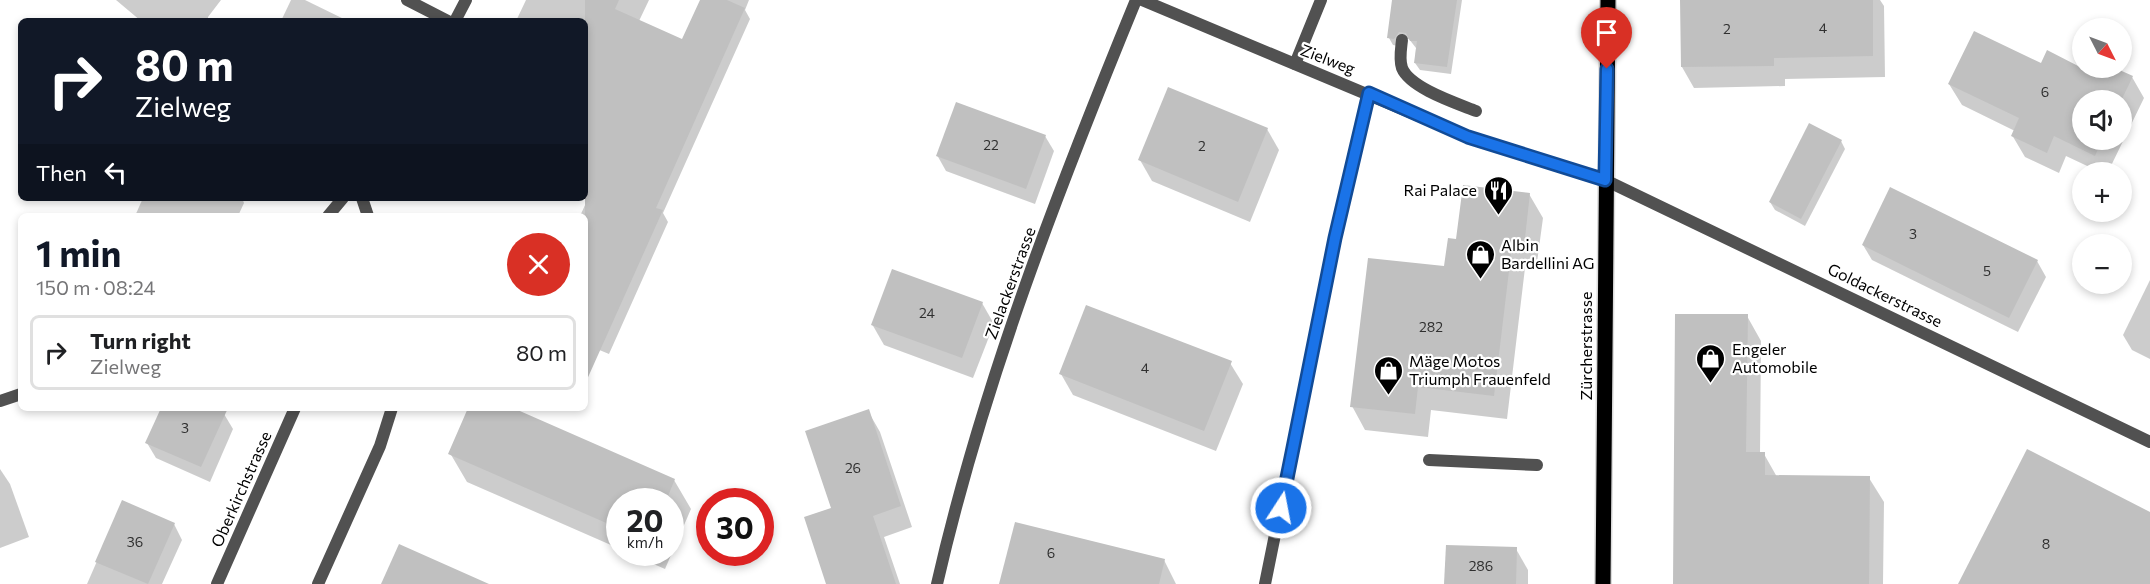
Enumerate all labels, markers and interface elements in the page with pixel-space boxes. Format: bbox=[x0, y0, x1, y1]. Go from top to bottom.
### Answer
pin bbox=[1581, 7, 1632, 69]
icon: arrive bbox=[1590, 16, 1623, 49]
north arrow bbox=[2072, 18, 2132, 78]
map controls bbox=[2072, 18, 2132, 294]
house number: 4 bbox=[1819, 19, 1828, 36]
house number: 2 bbox=[1723, 20, 1731, 37]
text: 80 m bbox=[135, 38, 234, 90]
street label: Zielweg bbox=[1298, 39, 1358, 78]
icon: right bbox=[36, 42, 114, 120]
house number: 6 bbox=[2041, 83, 2049, 100]
text: Zielweg bbox=[135, 90, 231, 123]
button: sound bbox=[2072, 90, 2132, 150]
house number: 22 bbox=[983, 136, 999, 153]
house number: 2 bbox=[1198, 137, 1206, 154]
icon: left bbox=[99, 156, 132, 189]
text: Then bbox=[36, 159, 87, 186]
button: + bbox=[2072, 162, 2132, 222]
restaurant icon: Rai Palace bbox=[1482, 174, 1514, 216]
place label: Rai Palace bbox=[1404, 180, 1477, 199]
street label: Zielackerstrasse bbox=[980, 224, 1039, 341]
house number: 3 bbox=[1909, 225, 1917, 242]
text: 1 min bbox=[36, 230, 121, 274]
button: close bbox=[507, 233, 570, 296]
button: − bbox=[2072, 234, 2132, 294]
place label: Albin Bardellini AG bbox=[1501, 235, 1594, 272]
shop icon: Albin Bardellini AG bbox=[1464, 238, 1496, 280]
street label: Goldackerstrasse bbox=[1825, 259, 1946, 331]
house number: 5 bbox=[1983, 262, 1991, 279]
text: 150 m · 08:24 bbox=[36, 275, 155, 299]
street label: Zürcherstrasse bbox=[1576, 292, 1595, 400]
house number: 24 bbox=[919, 304, 936, 321]
house number: 282 bbox=[1419, 318, 1443, 335]
text: Turn right bbox=[90, 327, 191, 354]
icon: right bbox=[39, 336, 72, 369]
text: 80 m bbox=[516, 339, 567, 366]
place label: Engeler Automobile bbox=[1732, 339, 1817, 376]
shop icon: Engeler Automobile bbox=[1695, 342, 1727, 384]
place label: Mäge Motos Triumph Frauenfeld bbox=[1409, 351, 1551, 388]
text: Zielweg bbox=[90, 354, 161, 378]
shop icon: Mäge Motos Triumph Frauenfeld bbox=[1372, 354, 1404, 396]
house number: 4 bbox=[1141, 359, 1150, 376]
house number: 3 bbox=[181, 419, 189, 436]
street label: Oberkirchstrasse bbox=[206, 428, 275, 550]
house number: 26 bbox=[845, 459, 861, 476]
position arrow bbox=[1249, 476, 1313, 540]
speed limit sign: 30 bbox=[696, 488, 774, 566]
text: 20 bbox=[627, 501, 663, 538]
house number: 36 bbox=[127, 533, 143, 550]
text: km/h bbox=[627, 533, 663, 551]
house number: 8 bbox=[2042, 535, 2050, 552]
house number: 6 bbox=[1047, 544, 1055, 561]
house number: 286 bbox=[1469, 557, 1493, 574]

